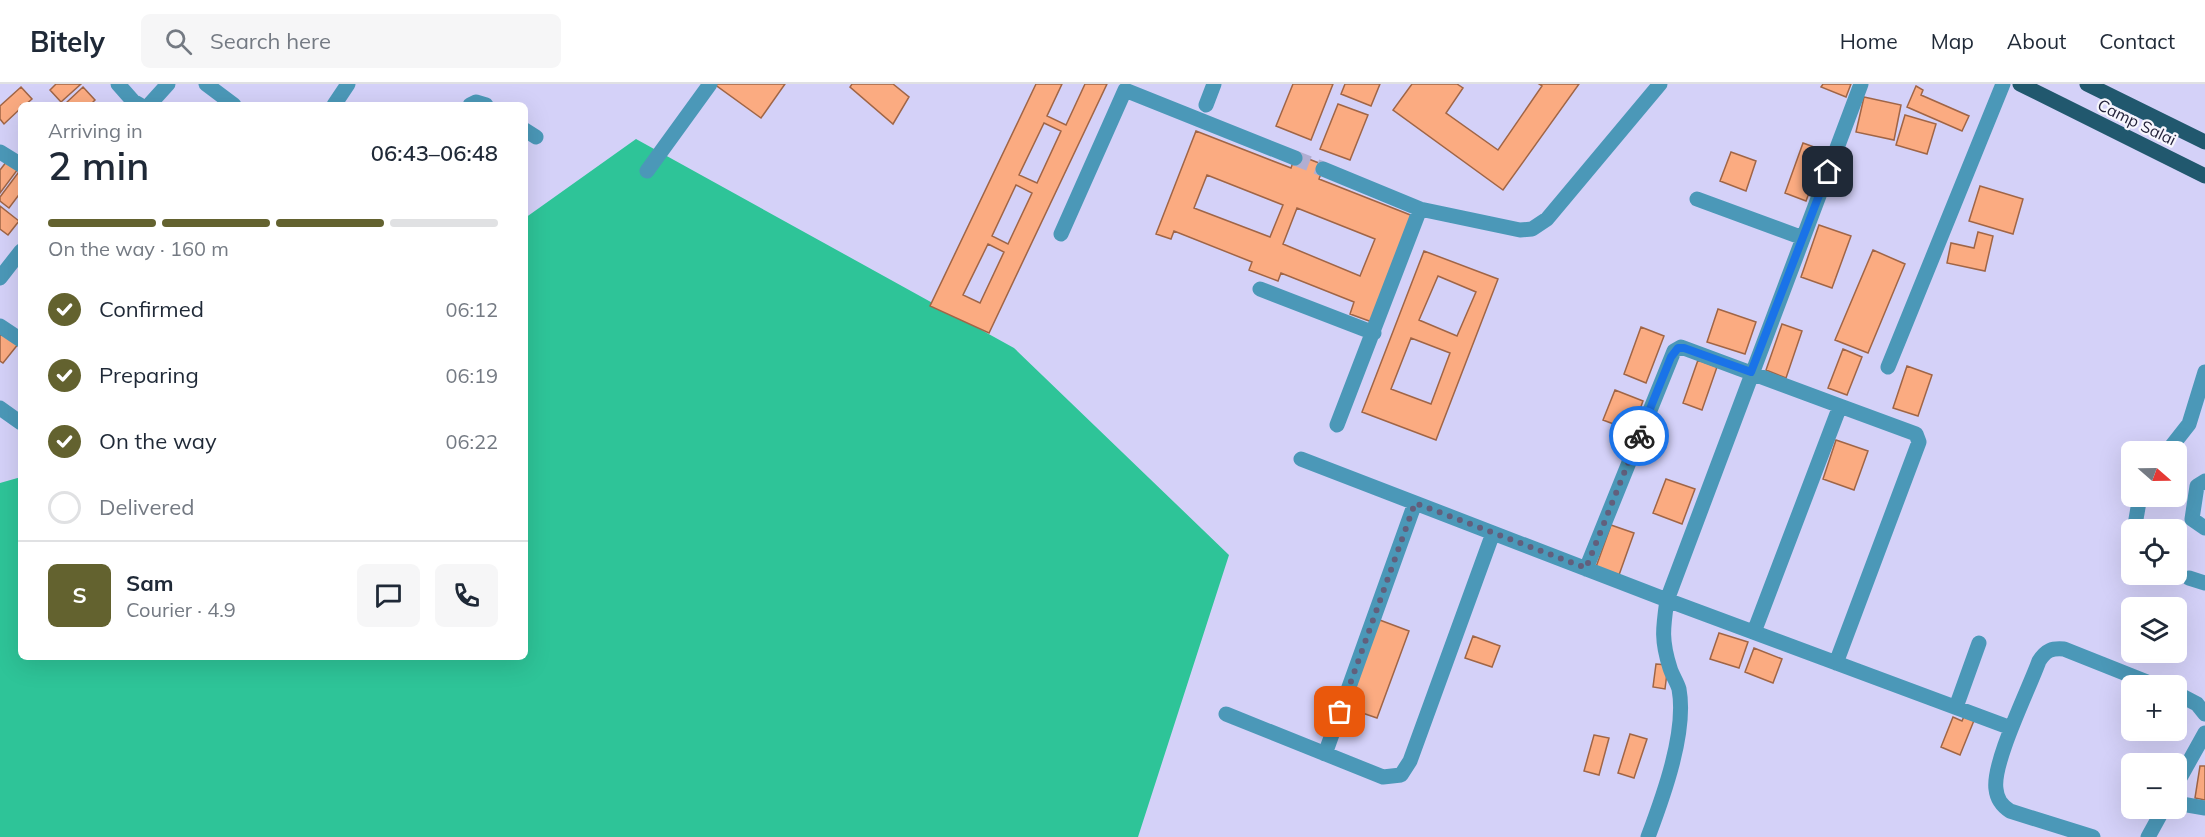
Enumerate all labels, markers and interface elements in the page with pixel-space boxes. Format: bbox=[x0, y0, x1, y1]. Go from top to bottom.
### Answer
search box bbox=[141, 14, 561, 68]
text: Bitely bbox=[30, 24, 105, 59]
icon: search bbox=[162, 25, 195, 58]
text: Search here bbox=[210, 27, 331, 55]
text: Home bbox=[1840, 28, 1898, 54]
text: Map bbox=[1931, 28, 1974, 54]
text: About bbox=[2007, 28, 2066, 54]
text: Contact bbox=[2099, 28, 2175, 54]
street label: Camp Salai bbox=[2094, 94, 2180, 150]
text: Arriving in bbox=[48, 118, 143, 143]
text: 06:43–06:48 bbox=[371, 139, 498, 167]
text: 2 min bbox=[48, 141, 149, 190]
pin bbox=[1802, 146, 1853, 197]
icon: home bbox=[1811, 155, 1844, 188]
text: On the way · 160 m bbox=[48, 236, 229, 261]
icon: check bbox=[48, 293, 81, 326]
text: Confirmed bbox=[99, 295, 204, 323]
text: 06:12 bbox=[445, 297, 498, 322]
icon: check bbox=[48, 359, 81, 392]
text: Preparing bbox=[99, 361, 199, 389]
text: 06:19 bbox=[445, 363, 498, 388]
courier bbox=[1609, 406, 1669, 466]
icon: bike bbox=[1623, 420, 1656, 453]
icon: check bbox=[48, 425, 81, 458]
text: On the way bbox=[99, 427, 217, 455]
text: 06:22 bbox=[445, 429, 498, 454]
north arrow bbox=[2121, 441, 2187, 507]
map controls bbox=[2121, 441, 2187, 819]
text: Delivered bbox=[99, 493, 194, 521]
button: locate bbox=[2121, 519, 2187, 585]
button: chat bbox=[357, 564, 420, 627]
button: phone bbox=[435, 564, 498, 627]
text: Sam bbox=[126, 569, 174, 597]
text: S bbox=[72, 581, 87, 609]
text: Courier · 4.9 bbox=[126, 597, 236, 622]
button: layers bbox=[2121, 597, 2187, 663]
button: + bbox=[2121, 675, 2187, 741]
pin bbox=[1314, 686, 1365, 737]
icon: bag bbox=[1323, 695, 1356, 728]
button: − bbox=[2121, 753, 2187, 819]

